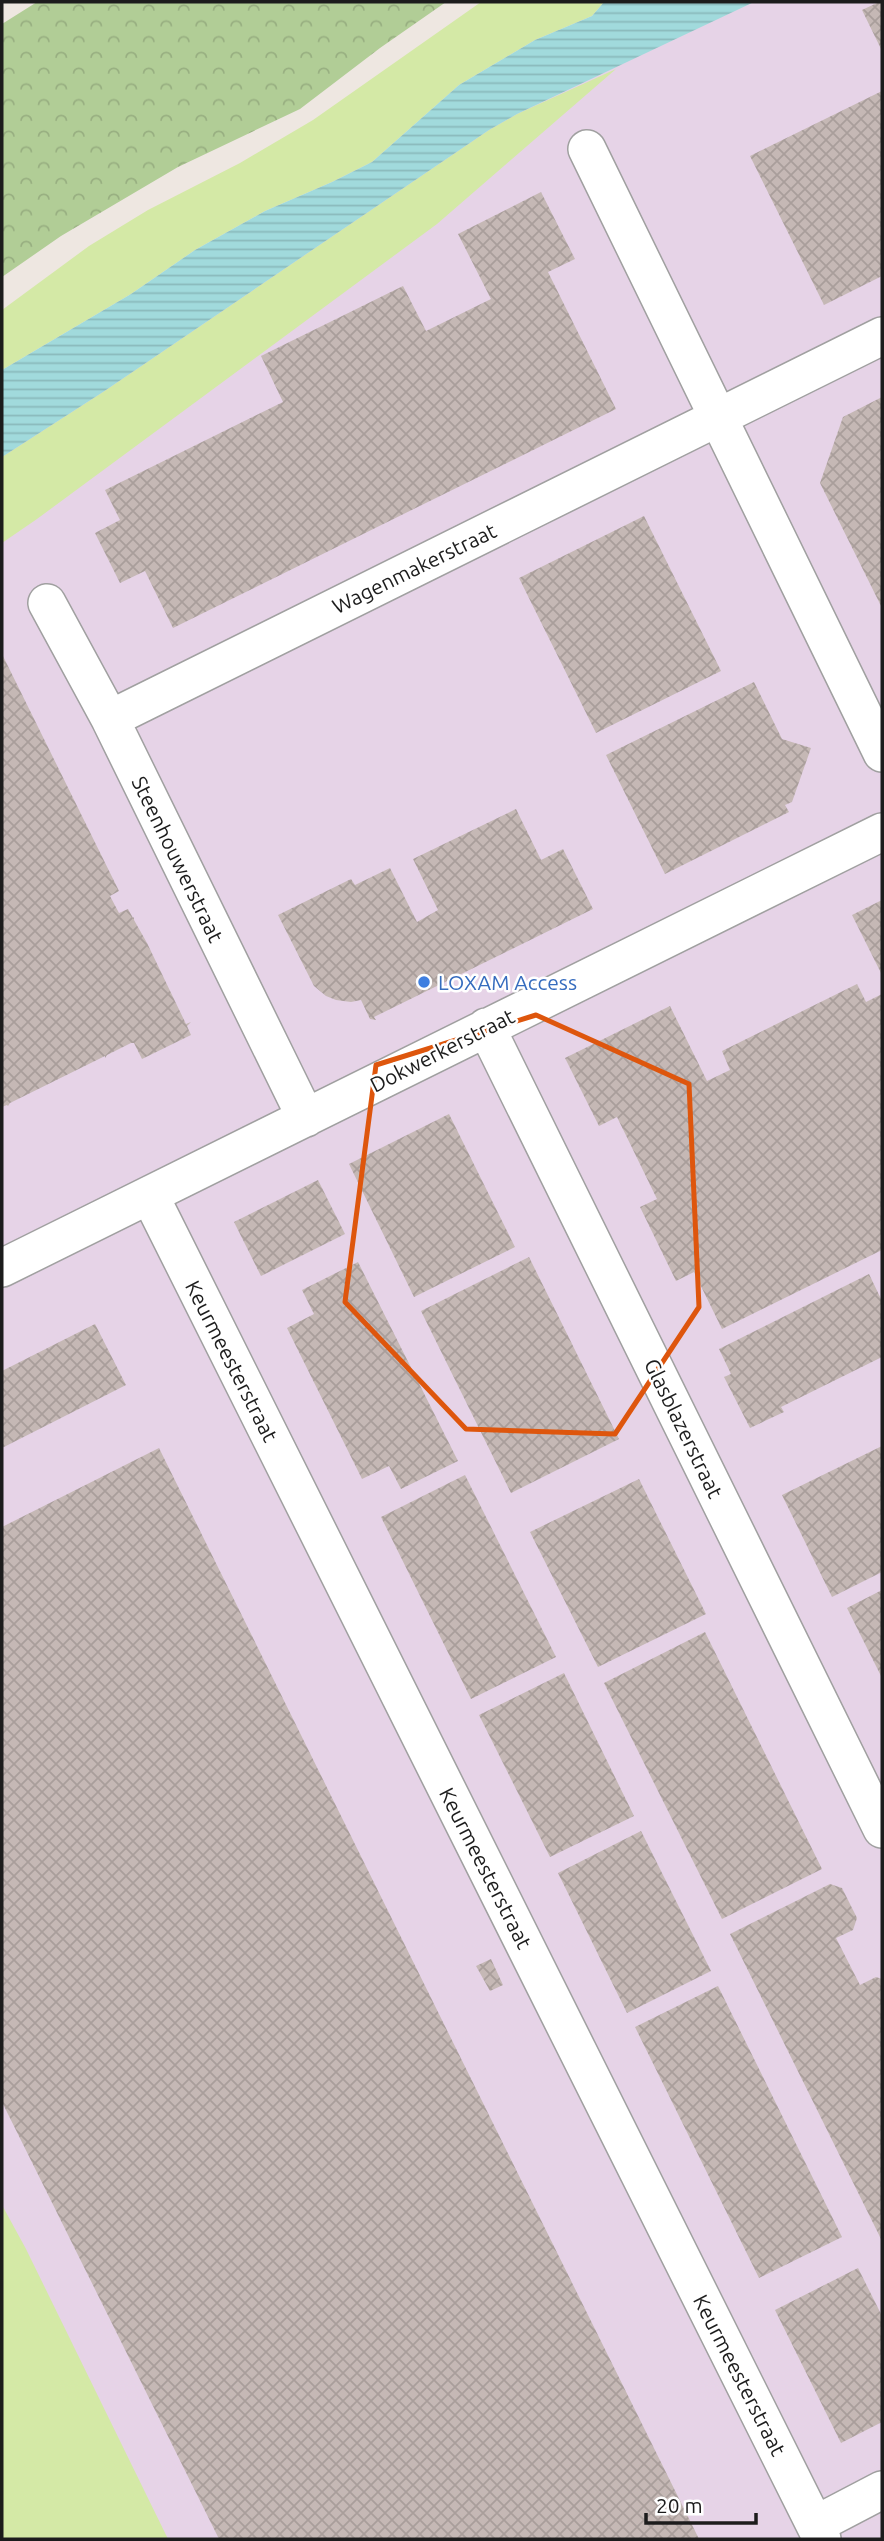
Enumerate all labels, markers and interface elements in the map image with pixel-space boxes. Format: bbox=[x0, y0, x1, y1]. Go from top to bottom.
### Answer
street label: Wagenmakerstraat bbox=[328, 518, 500, 618]
street label: Steenhouwerstraat bbox=[127, 772, 229, 946]
place label: LOXAM Access bbox=[438, 970, 577, 994]
marker: LOXAM Access bbox=[416, 974, 432, 990]
street label: Dokwerkerstraat bbox=[366, 1003, 518, 1097]
street label: Keurmeesterstraat bbox=[181, 1277, 283, 1445]
street label: Glasblazerstraat bbox=[640, 1354, 728, 1502]
street label: Keurmeesterstraat bbox=[435, 1784, 537, 1952]
street label: Keurmeesterstraat bbox=[689, 2291, 791, 2459]
scale bar bbox=[646, 2482, 756, 2526]
text: 20 m bbox=[656, 2493, 703, 2517]

